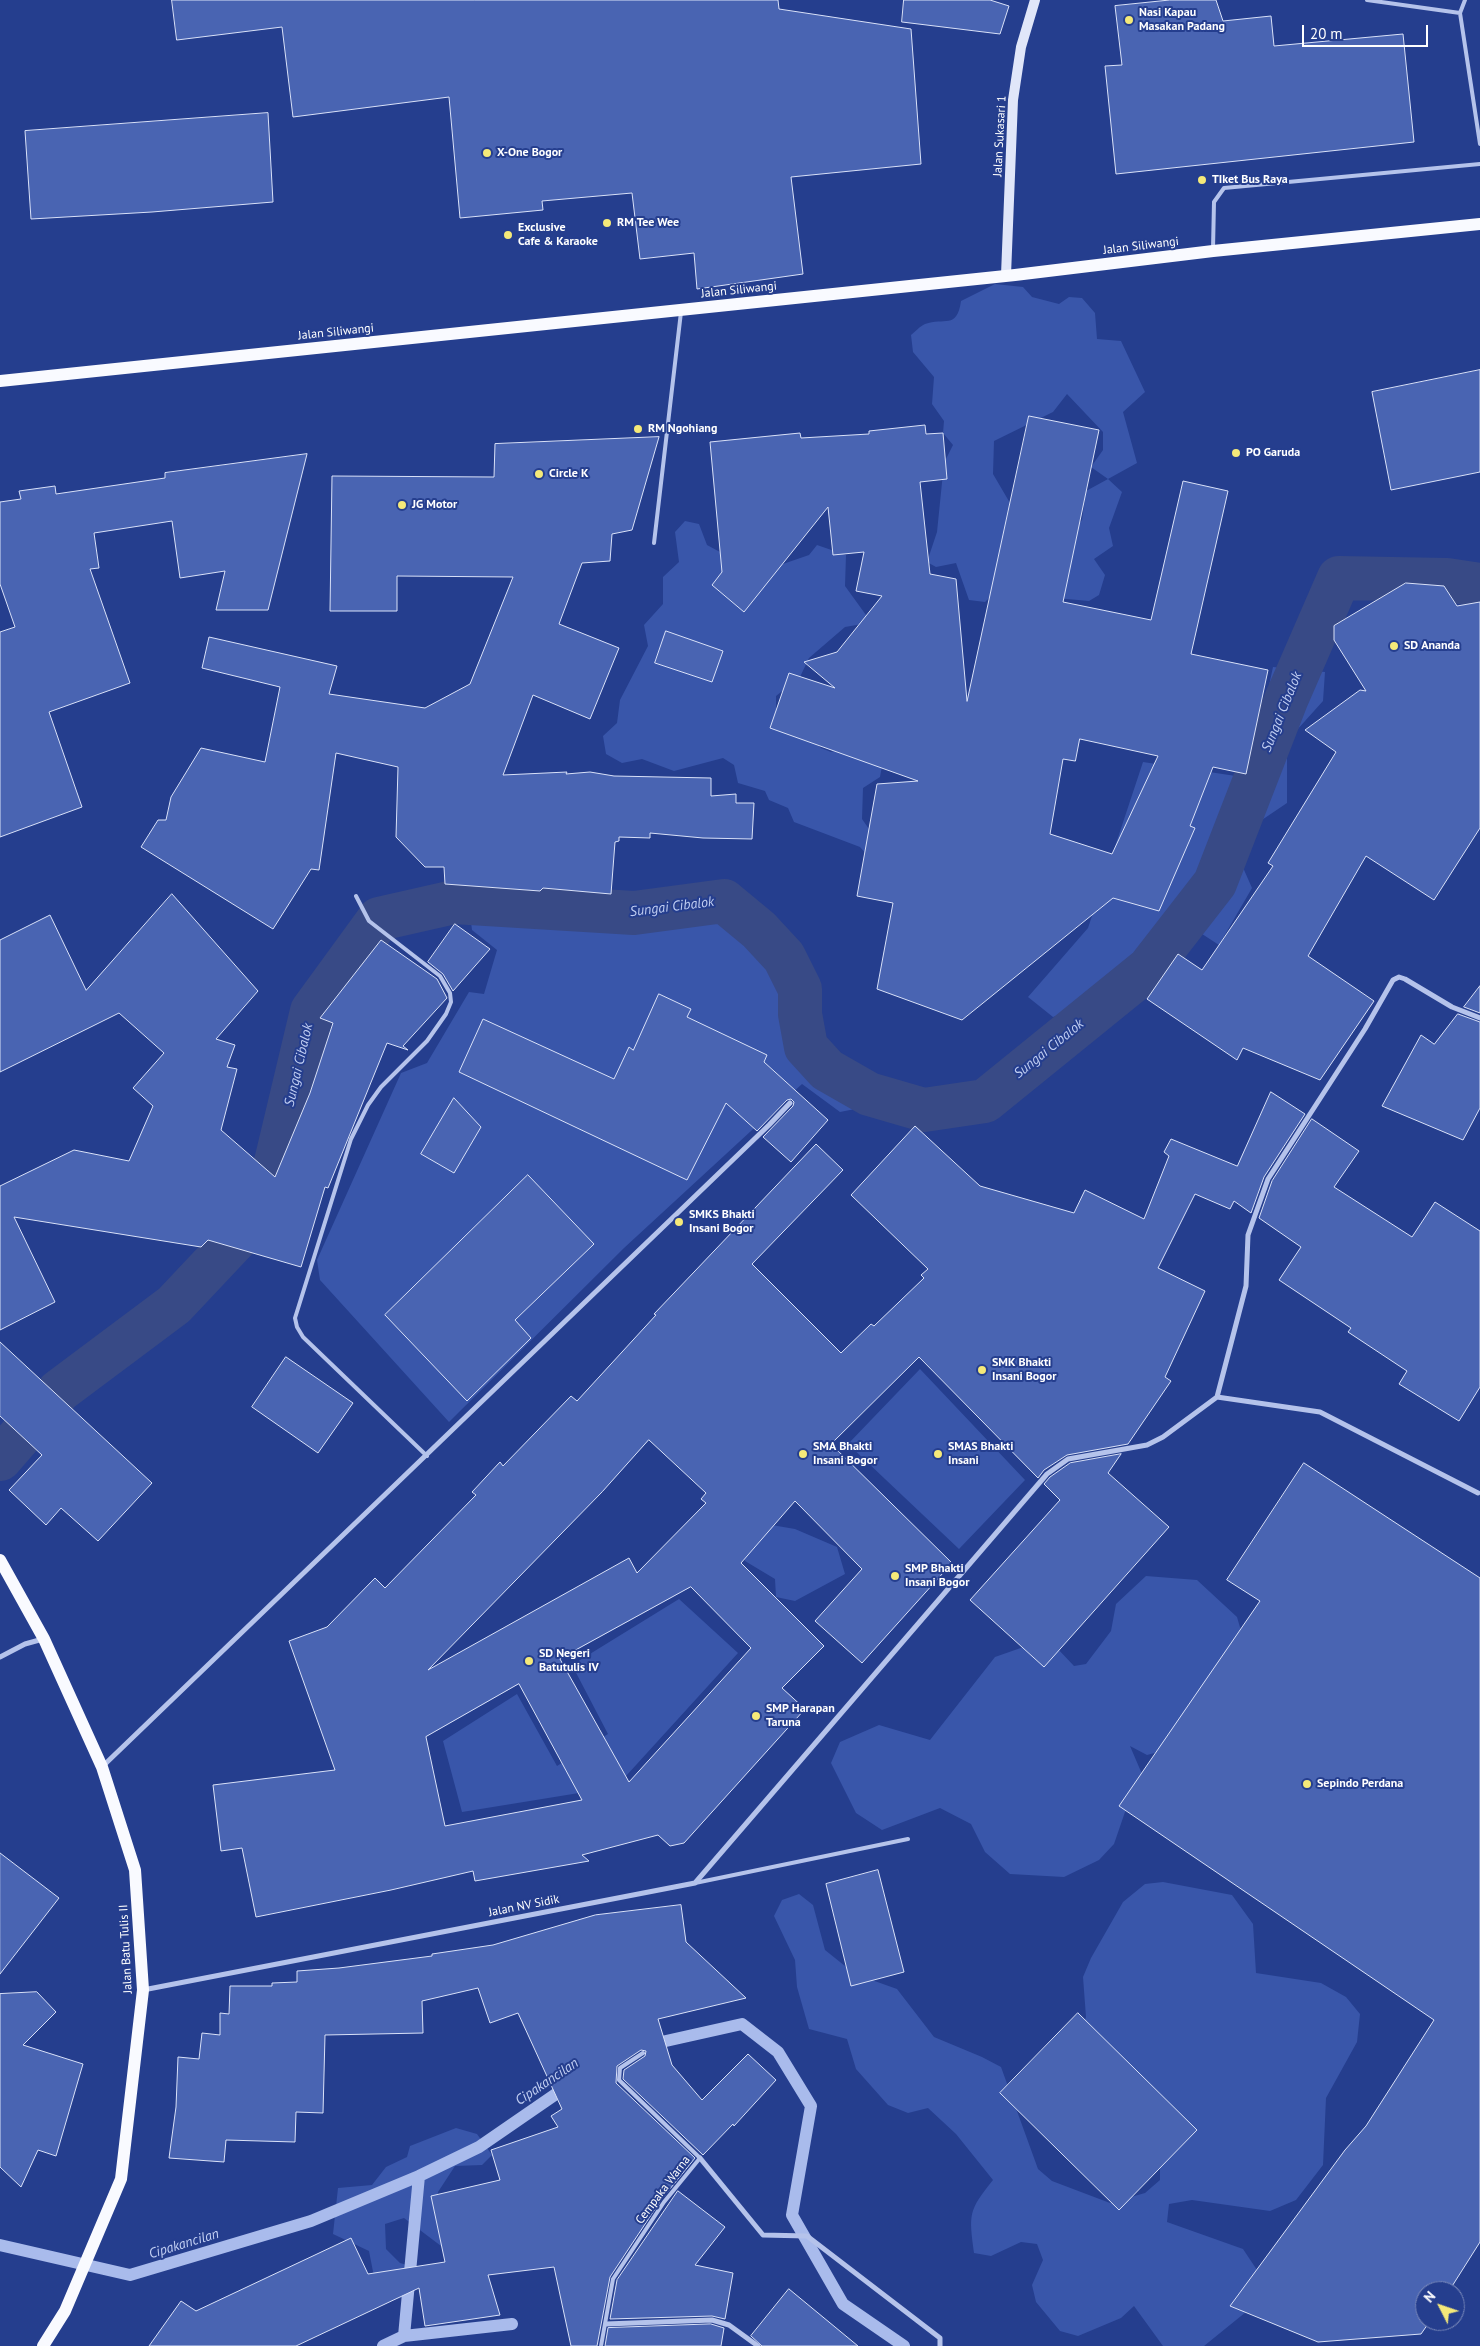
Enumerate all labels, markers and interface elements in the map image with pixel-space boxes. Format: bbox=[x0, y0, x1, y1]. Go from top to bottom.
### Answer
place label: Nasi Kapau Masakan Padang bbox=[1139, 6, 1225, 34]
marker: Nasi Kapau Masakan Padang bbox=[1123, 14, 1135, 26]
scale bar bbox=[1305, 15, 1431, 47]
text: 20 m bbox=[1310, 24, 1343, 43]
street label: Jalan Sukasari 1 bbox=[991, 95, 1009, 177]
place label: X-One Bogor bbox=[497, 146, 562, 160]
marker: X-One Bogor bbox=[481, 147, 493, 159]
place label: TIket Bus Raya bbox=[1212, 173, 1288, 187]
marker: TIket Bus Raya bbox=[1196, 174, 1208, 186]
place label: RM Tee Wee bbox=[617, 216, 679, 230]
marker: RM Tee Wee bbox=[601, 217, 613, 229]
place label: Exclusive Cafe & Karaoke bbox=[518, 221, 598, 249]
marker: Exclusive Cafe & Karaoke bbox=[502, 229, 514, 241]
street label: Jalan Siliwangi bbox=[1102, 234, 1180, 258]
street label: Jalan Siliwangi bbox=[700, 279, 778, 301]
street label: Jalan Siliwangi bbox=[297, 321, 375, 343]
place label: RM Ngohiang bbox=[648, 422, 717, 436]
marker: RM Ngohiang bbox=[632, 423, 644, 435]
place label: PO Garuda bbox=[1246, 446, 1300, 460]
marker: PO Garuda bbox=[1230, 447, 1242, 459]
place label: Circle K bbox=[549, 467, 588, 481]
marker: Circle K bbox=[533, 468, 545, 480]
place label: JG Motor bbox=[412, 498, 457, 512]
marker: JG Motor bbox=[396, 499, 408, 511]
place label: SD Ananda bbox=[1404, 639, 1460, 653]
marker: SD Ananda bbox=[1388, 640, 1400, 652]
water label: Sungai Cibalok bbox=[1258, 670, 1306, 754]
water label: Sungai Cibalok bbox=[629, 893, 715, 921]
water label: Sungai Cibalok bbox=[1011, 1016, 1087, 1082]
water label: Sungai Cibalok bbox=[281, 1022, 317, 1108]
place label: SMKS Bhakti Insani Bogor bbox=[689, 1208, 755, 1236]
marker: SMKS Bhakti Insani Bogor bbox=[673, 1216, 685, 1228]
place label: SMK Bhakti Insani Bogor bbox=[992, 1356, 1056, 1384]
marker: SMK Bhakti Insani Bogor bbox=[976, 1364, 988, 1376]
place label: SMA Bhakti Insani Bogor bbox=[813, 1440, 877, 1468]
place label: SMAS Bhakti Insani bbox=[948, 1440, 1014, 1468]
marker: SMA Bhakti Insani Bogor bbox=[797, 1448, 809, 1460]
marker: SMAS Bhakti Insani bbox=[932, 1448, 944, 1460]
place label: SMP Bhakti Insani Bogor bbox=[905, 1562, 969, 1590]
marker: SMP Bhakti Insani Bogor bbox=[889, 1570, 901, 1582]
place label: SD Negeri Batutulis IV bbox=[539, 1647, 599, 1675]
marker: SD Negeri Batutulis IV bbox=[523, 1655, 535, 1667]
place label: SMP Harapan Taruna bbox=[766, 1702, 835, 1730]
marker: SMP Harapan Taruna bbox=[750, 1710, 762, 1722]
place label: Sepindo Perdana bbox=[1317, 1777, 1403, 1791]
marker: Sepindo Perdana bbox=[1301, 1778, 1313, 1790]
street label: Jalan NV Sidik bbox=[487, 1892, 561, 1920]
street label: Jalan Batu Tulis II bbox=[116, 1904, 136, 1994]
water label: Cipakancilan bbox=[512, 2055, 582, 2109]
street label: Cempaka Warna bbox=[633, 2153, 693, 2227]
water label: Cipakancilan bbox=[147, 2225, 221, 2263]
north arrow bbox=[1415, 2281, 1465, 2331]
text: N bbox=[1420, 2287, 1439, 2306]

